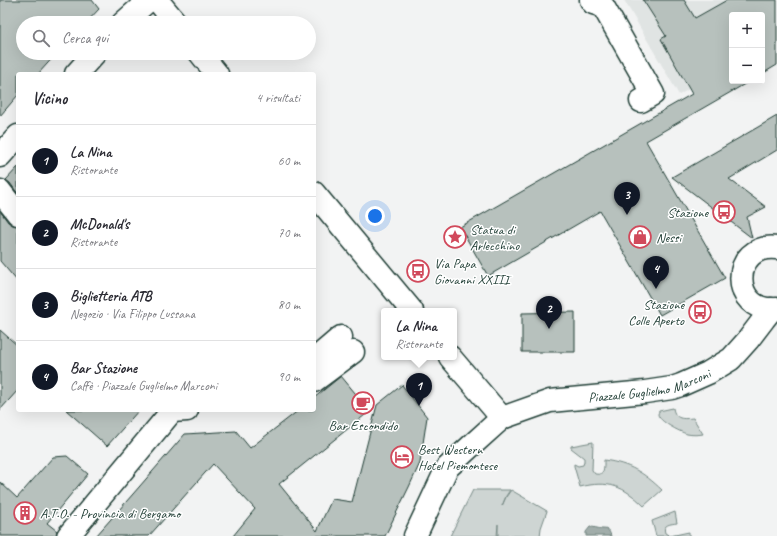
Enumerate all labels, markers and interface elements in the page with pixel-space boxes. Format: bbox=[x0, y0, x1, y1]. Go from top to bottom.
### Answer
map controls bbox=[729, 12, 765, 84]
button: + bbox=[729, 12, 765, 48]
search box bbox=[16, 16, 316, 60]
icon: search bbox=[30, 27, 52, 49]
text: Cerca qui bbox=[62, 29, 108, 48]
button: − bbox=[729, 48, 765, 84]
text: Vicino bbox=[32, 88, 67, 109]
text: 4 risultati bbox=[256, 90, 300, 106]
text: La Nina bbox=[70, 143, 111, 162]
text: 1 bbox=[42, 153, 48, 169]
text: 60 m bbox=[278, 153, 300, 169]
text: Ristorante bbox=[70, 162, 117, 178]
pin: 3 bbox=[614, 182, 640, 215]
bus stop icon: Stazione bbox=[711, 199, 737, 225]
place label: Stazione bbox=[667, 204, 709, 221]
your location bbox=[365, 206, 385, 226]
text: McDonald's bbox=[70, 215, 129, 234]
place label: Statua di Arlecchino bbox=[470, 221, 520, 254]
place icon: Statua di Arlecchino bbox=[442, 224, 468, 250]
shop icon: Nessi bbox=[627, 224, 653, 250]
text: 2 bbox=[42, 225, 48, 241]
text: 70 m bbox=[278, 225, 300, 241]
place label: Nessi bbox=[656, 229, 684, 246]
text: Ristorante bbox=[70, 234, 117, 250]
place label: Via Papa Giovanni XXIII bbox=[434, 255, 513, 288]
pin: 4 bbox=[643, 256, 669, 289]
bus stop icon: Via Papa Giovanni XXIII bbox=[405, 258, 431, 284]
text: Biglietteria ATB bbox=[70, 287, 152, 306]
pin: 2 bbox=[536, 296, 562, 329]
place label: Stazione Colle Aperto bbox=[628, 296, 685, 329]
text: 3 bbox=[42, 297, 48, 313]
text: 80 m bbox=[278, 297, 300, 313]
bus stop icon: Stazione Colle Aperto bbox=[687, 299, 713, 325]
text: Negozio · Via Filippo Lussana bbox=[70, 306, 195, 322]
popup bbox=[381, 308, 457, 360]
text: La Nina bbox=[395, 317, 437, 336]
text: Ristorante bbox=[395, 336, 443, 352]
text: Bar Stazione bbox=[70, 359, 137, 378]
street label: Piazzale Guglielmo Marconi bbox=[587, 364, 716, 406]
text: 4 bbox=[42, 369, 48, 385]
text: 90 m bbox=[278, 369, 300, 385]
pin: 1 bbox=[406, 373, 432, 406]
text: Caffè · Piazzale Guglielmo Marconi bbox=[70, 378, 217, 394]
cafe icon: Bar Escondido bbox=[350, 390, 376, 416]
place label: Bar Escondido bbox=[328, 417, 399, 434]
place label: Best Western Hotel Piemontese bbox=[418, 441, 499, 474]
hotel icon: Best Western Hotel Piemontese bbox=[389, 444, 415, 470]
building icon: A.T.O. - Provincia di Bergamo bbox=[12, 500, 38, 526]
place label: A.T.O. - Provincia di Bergamo bbox=[40, 505, 182, 522]

